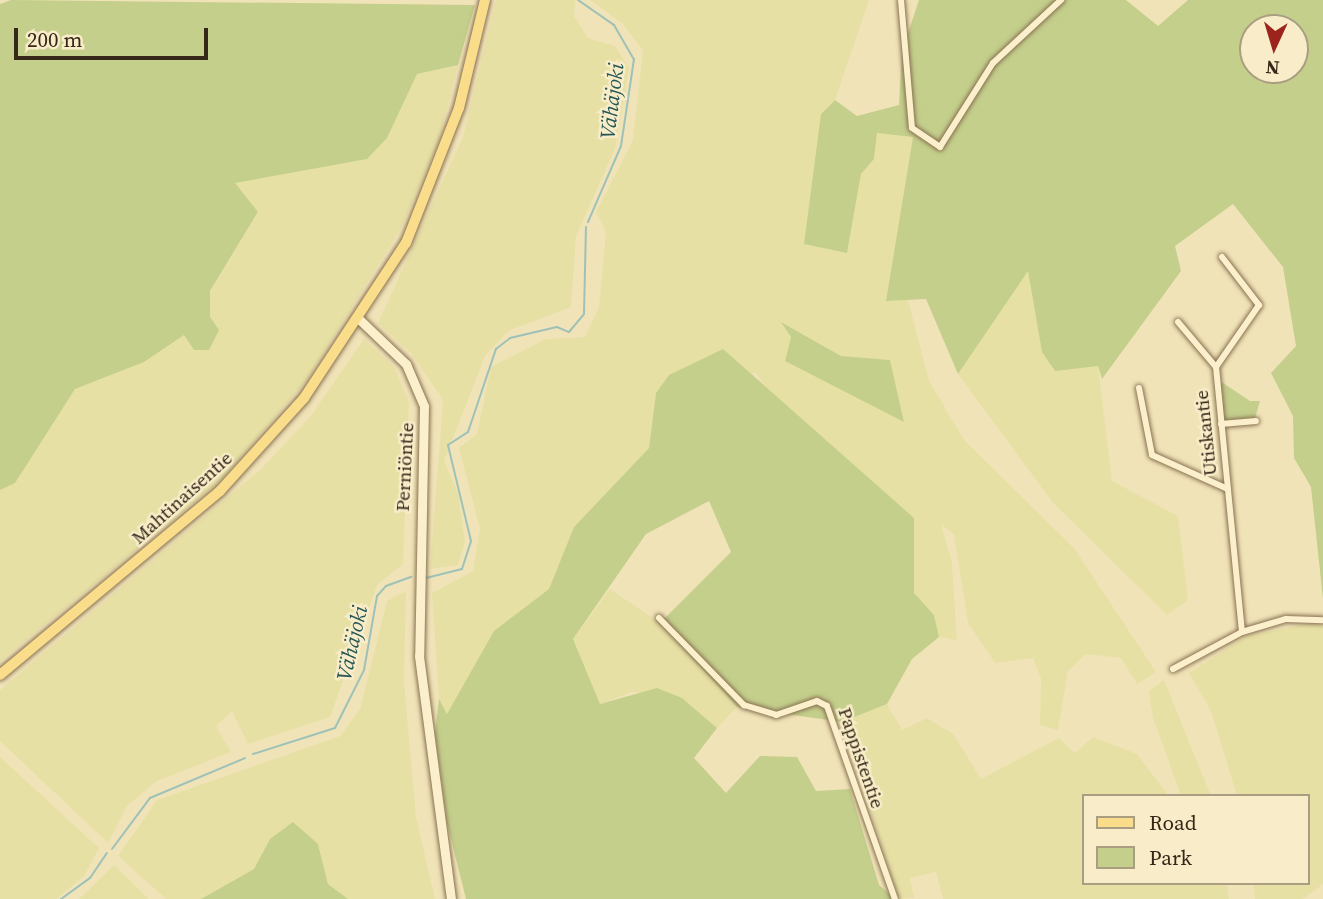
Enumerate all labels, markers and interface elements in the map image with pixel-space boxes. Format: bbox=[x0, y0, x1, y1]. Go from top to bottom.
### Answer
scale bar bbox=[18, 14, 212, 58]
north arrow bbox=[1239, 14, 1309, 84]
text: 200 m bbox=[27, 25, 82, 54]
text: N bbox=[1265, 55, 1280, 81]
water label: Vähäjoki bbox=[595, 62, 629, 140]
street label: Utiskantie bbox=[1190, 389, 1222, 477]
street label: Perniöntie bbox=[391, 422, 419, 512]
street label: Mahtinaisentie bbox=[127, 447, 237, 549]
water label: Vähäjoki bbox=[331, 603, 373, 683]
street label: Pappistentie bbox=[833, 705, 889, 811]
legend bbox=[1082, 794, 1309, 885]
text: Road bbox=[1149, 808, 1197, 837]
text: Park bbox=[1149, 843, 1192, 872]

